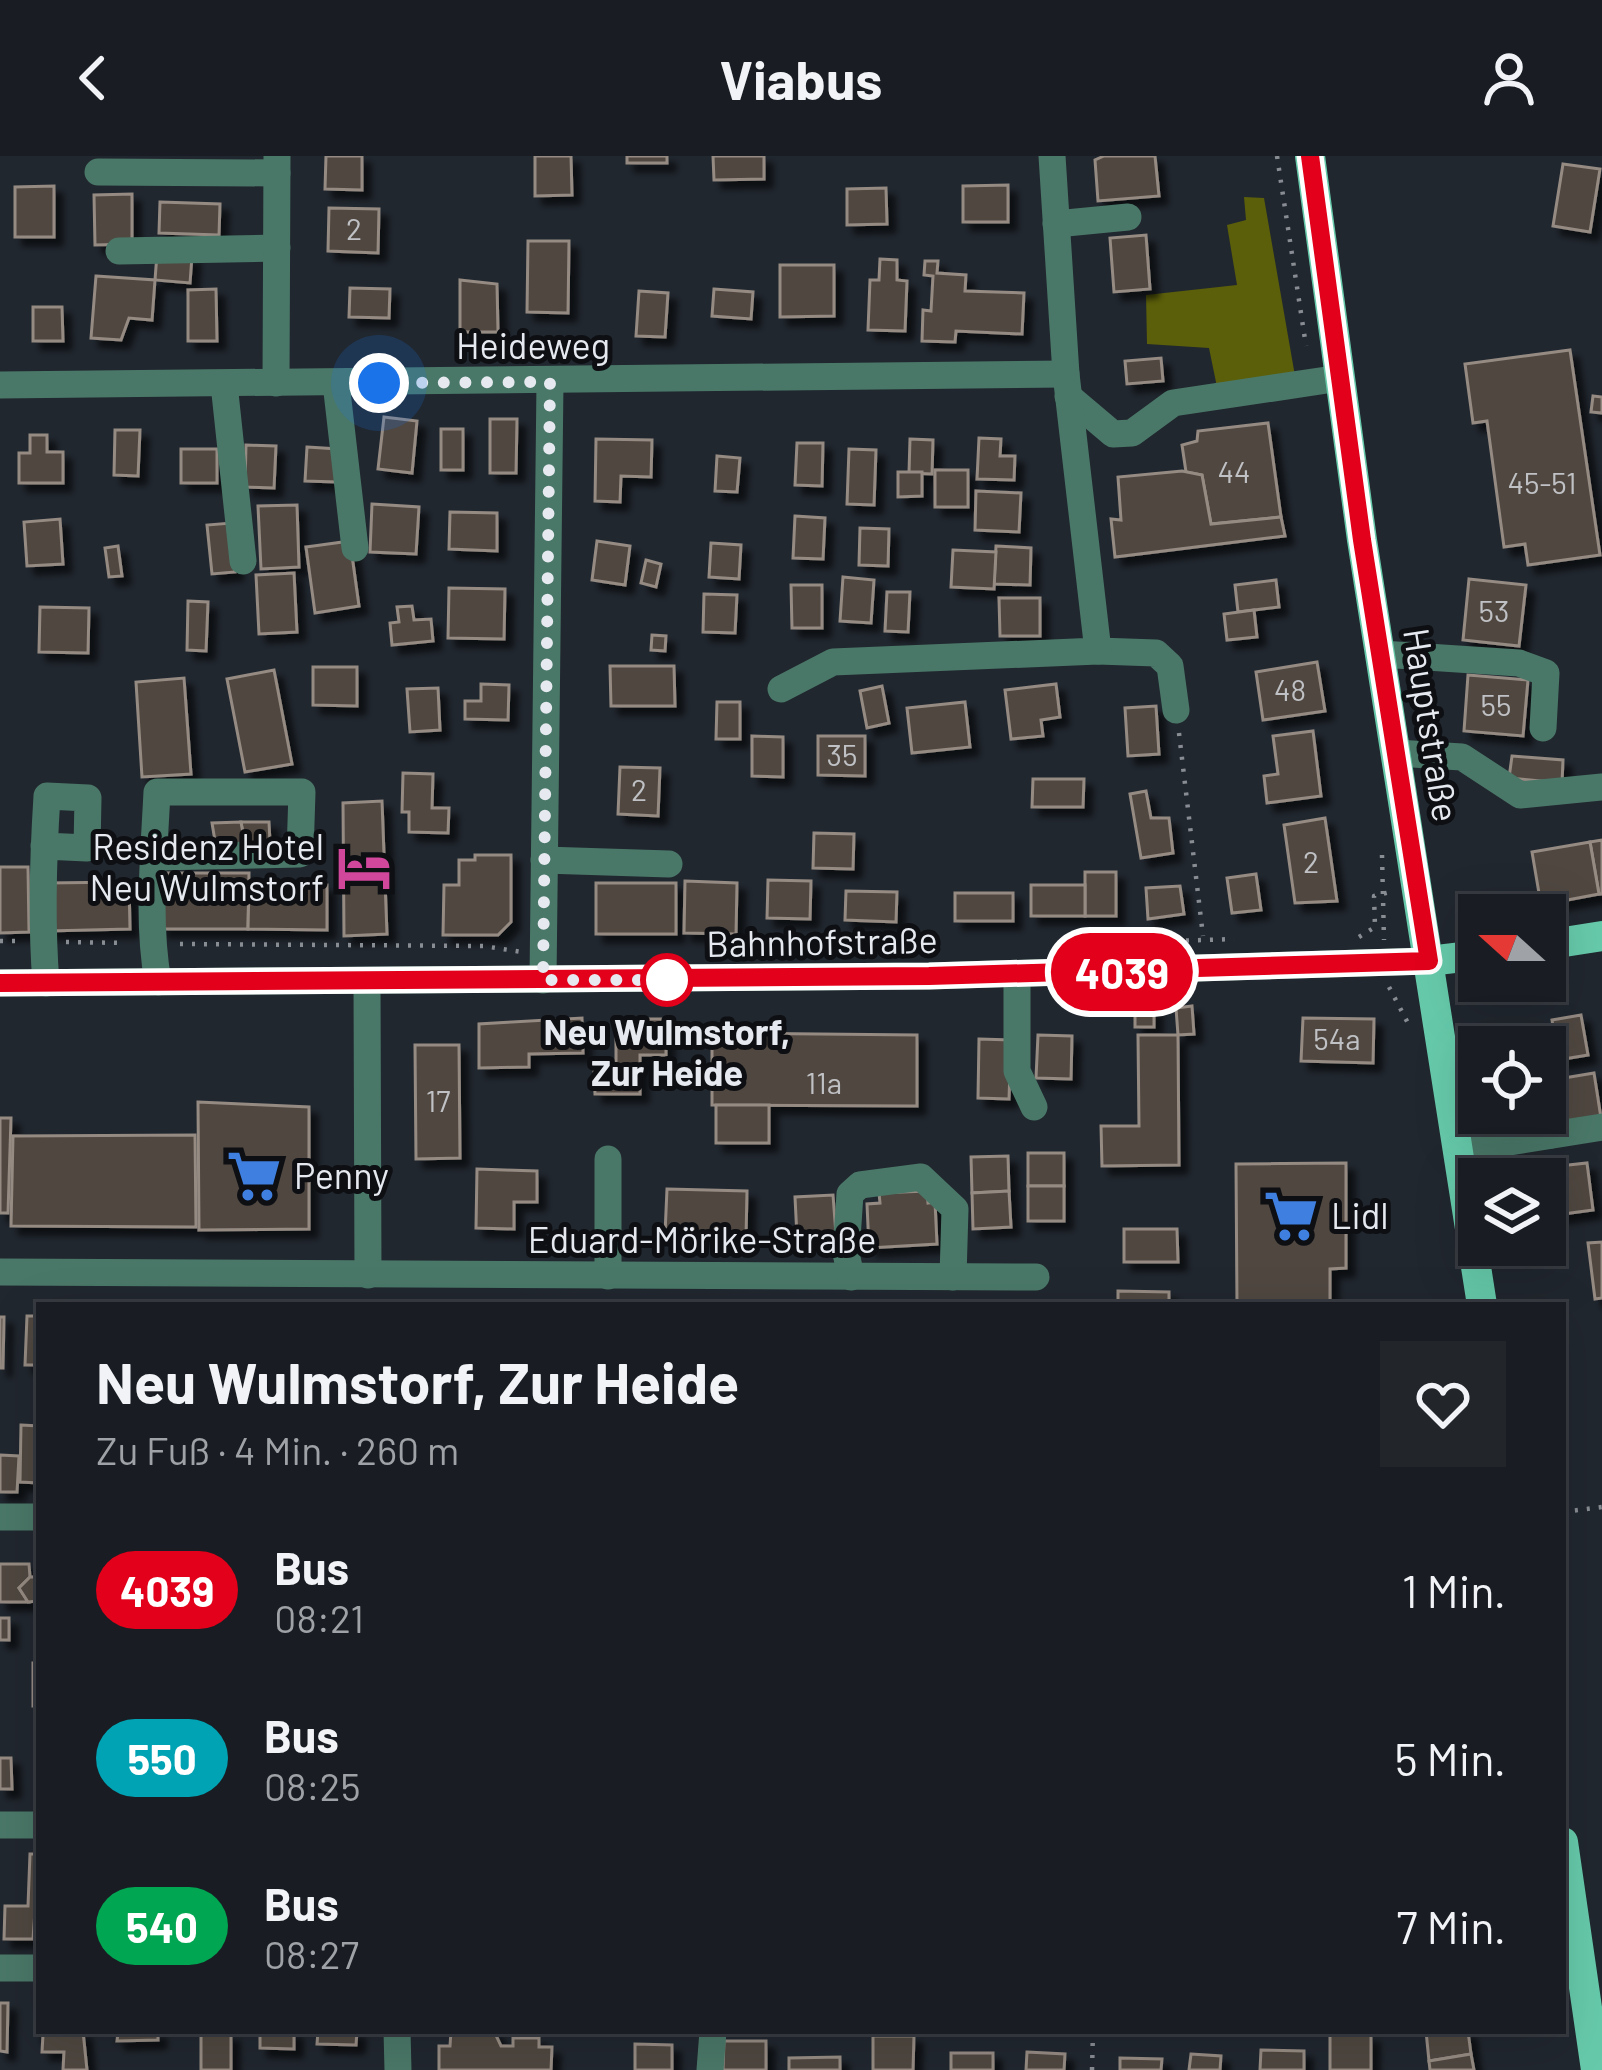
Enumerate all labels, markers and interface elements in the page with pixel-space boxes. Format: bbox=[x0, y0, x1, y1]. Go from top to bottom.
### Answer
icon: back bbox=[60, 45, 126, 111]
icon: person bbox=[1476, 45, 1542, 111]
text: Viabus bbox=[720, 46, 882, 111]
house number: 2 bbox=[346, 210, 362, 246]
street label: Heideweg bbox=[456, 323, 610, 366]
your location bbox=[349, 353, 409, 413]
house number: 44 bbox=[1217, 453, 1251, 489]
house number: 45-51 bbox=[1508, 464, 1576, 500]
house number: 53 bbox=[1479, 592, 1509, 628]
street label: Hauptstraße bbox=[1396, 625, 1469, 825]
house number: 48 bbox=[1274, 671, 1306, 707]
house number: 55 bbox=[1481, 686, 1511, 722]
house number: 35 bbox=[827, 736, 857, 772]
house number: 2 bbox=[631, 771, 647, 807]
place label: Residenz Hotel Neu Wulmstorf bbox=[89, 824, 324, 908]
hotel icon: Residenz Hotel Neu Wulmstorf bbox=[335, 839, 393, 897]
house number: 2 bbox=[1303, 843, 1319, 879]
north arrow bbox=[1458, 894, 1566, 1002]
map controls bbox=[1458, 894, 1566, 1266]
street label: Bahnhofstraße bbox=[706, 917, 938, 964]
line badge: 4039 bbox=[1038, 933, 1206, 1011]
text: 4039 bbox=[1075, 947, 1169, 997]
marker: Neu Wulmstorf, Zur Heide bbox=[642, 955, 692, 1005]
place label: Neu Wulmstorf, Zur Heide bbox=[544, 1009, 790, 1093]
house number: 54a bbox=[1313, 1020, 1361, 1056]
button: locate bbox=[1458, 1026, 1566, 1134]
house number: 11a bbox=[806, 1064, 842, 1100]
house number: 17 bbox=[426, 1082, 450, 1118]
supermarket icon: Penny bbox=[225, 1147, 283, 1205]
place label: Penny bbox=[294, 1153, 389, 1196]
button: layers bbox=[1458, 1158, 1566, 1266]
supermarket icon: Lidl bbox=[1262, 1187, 1320, 1245]
place label: Lidl bbox=[1331, 1193, 1389, 1236]
street label: Eduard-Mörike-Straße bbox=[528, 1217, 876, 1260]
button: heart bbox=[1380, 1341, 1506, 1467]
text: Neu Wulmstorf, Zur Heide bbox=[96, 1347, 739, 1415]
text: Zu Fuß · 4 Min. · 260 m bbox=[96, 1426, 459, 1473]
text: Bus bbox=[274, 1540, 349, 1594]
text: 1 Min. bbox=[1402, 1563, 1506, 1617]
text: 4039 bbox=[120, 1565, 214, 1615]
text: 08:21 bbox=[274, 1594, 364, 1641]
text: Bus bbox=[264, 1708, 339, 1762]
text: 5 Min. bbox=[1394, 1731, 1506, 1785]
text: 550 bbox=[127, 1733, 197, 1783]
text: 08:25 bbox=[264, 1762, 361, 1809]
text: Bus bbox=[264, 1876, 339, 1930]
text: 7 Min. bbox=[1396, 1899, 1506, 1953]
text: 540 bbox=[126, 1901, 198, 1951]
text: 08:27 bbox=[264, 1930, 359, 1977]

